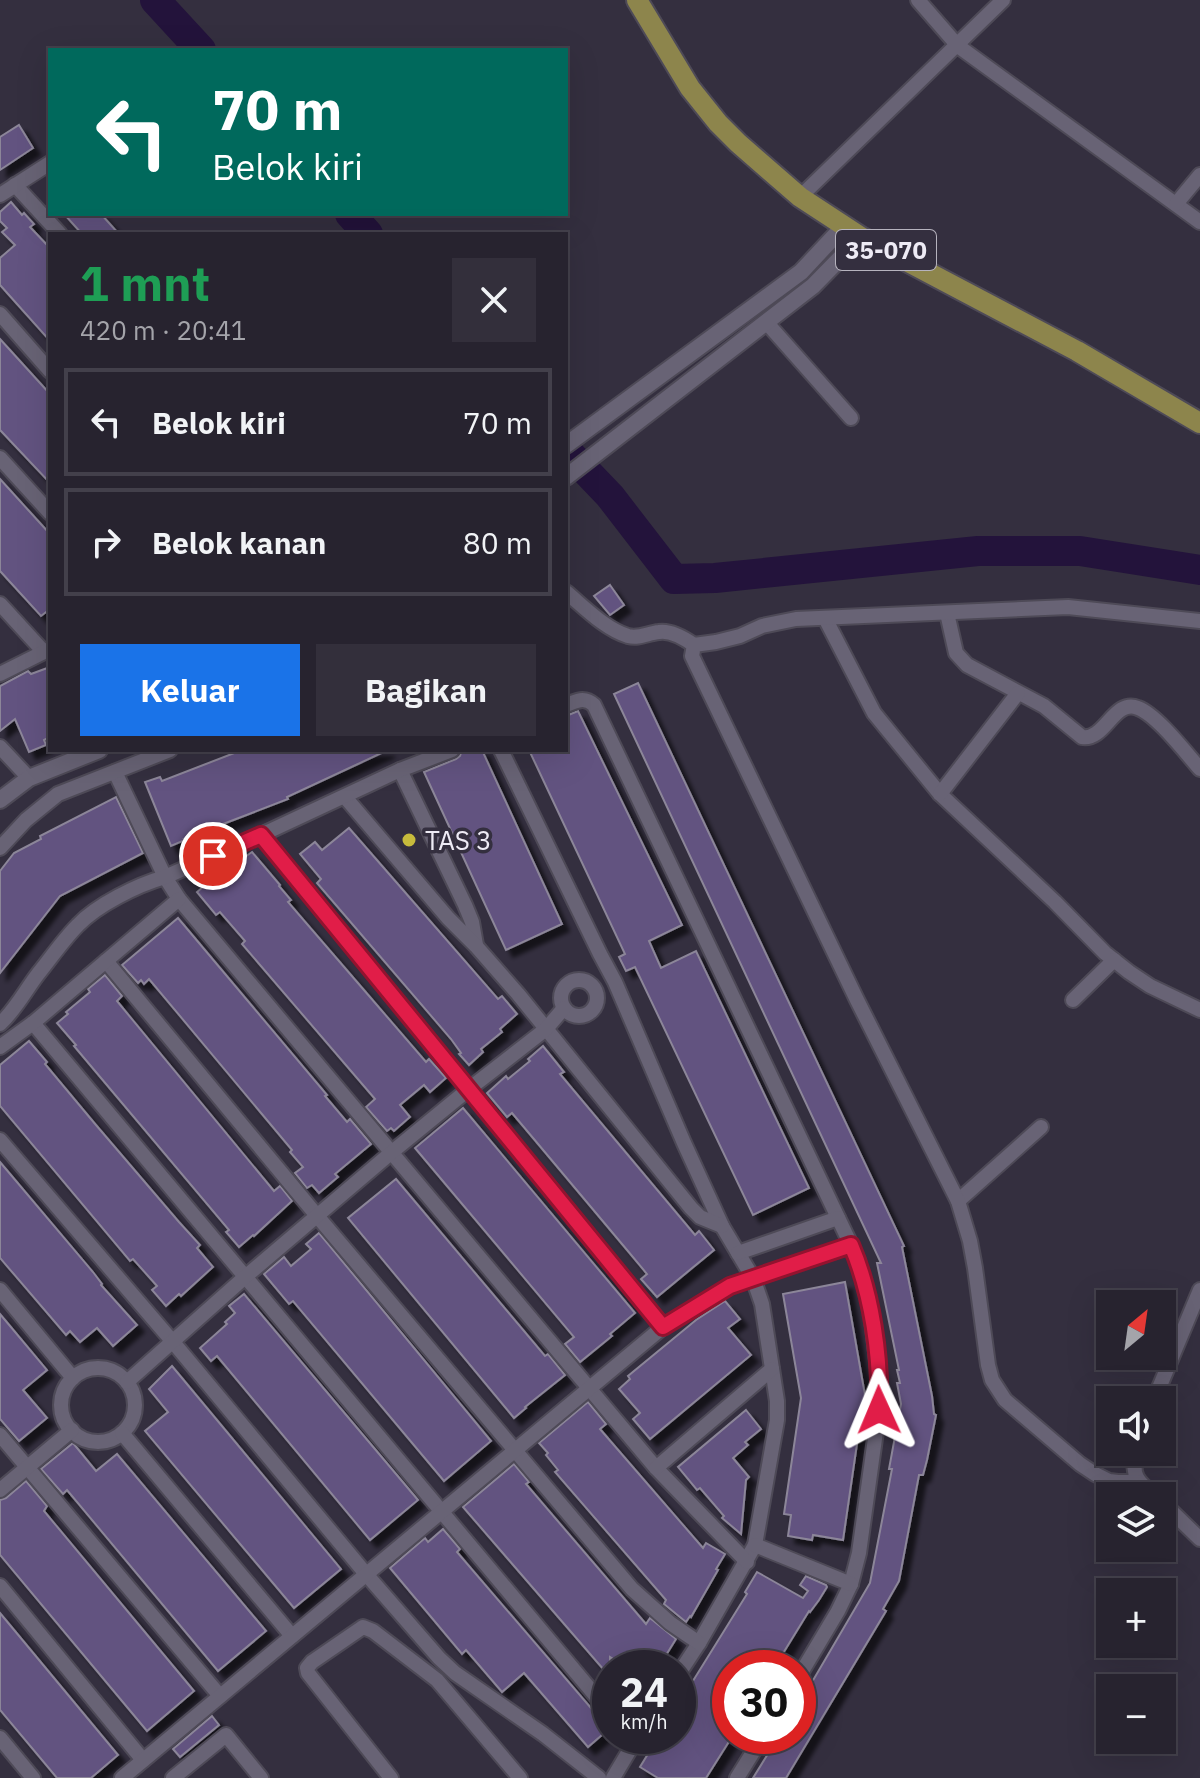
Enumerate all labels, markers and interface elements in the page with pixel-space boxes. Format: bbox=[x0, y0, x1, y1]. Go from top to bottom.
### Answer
text: 70 m bbox=[212, 73, 342, 145]
icon: left bbox=[80, 80, 184, 184]
text: Belok kiri bbox=[212, 143, 363, 190]
road number: 35-070 bbox=[836, 230, 936, 270]
text: 1 mnt bbox=[80, 252, 210, 314]
button: close bbox=[452, 258, 536, 342]
text: 420 m · 20:41 bbox=[80, 313, 246, 347]
icon: left bbox=[84, 400, 128, 444]
text: Belok kiri bbox=[152, 403, 286, 442]
text: 70 m bbox=[463, 403, 532, 442]
icon: right bbox=[84, 520, 128, 564]
text: Belok kanan bbox=[152, 523, 326, 562]
text: 80 m bbox=[463, 523, 532, 562]
button: Keluar bbox=[80, 644, 300, 736]
button: Bagikan bbox=[316, 644, 536, 736]
pin bbox=[179, 822, 247, 890]
place label: TAS 3 bbox=[425, 823, 492, 857]
marker: TAS 3 bbox=[400, 831, 418, 849]
icon: arrive bbox=[191, 834, 235, 878]
north arrow bbox=[1096, 1290, 1176, 1370]
map controls bbox=[1096, 1290, 1176, 1754]
position arrow bbox=[837, 1368, 921, 1452]
button: sound bbox=[1096, 1386, 1176, 1466]
button: layers bbox=[1096, 1482, 1176, 1562]
button: + bbox=[1096, 1578, 1176, 1658]
speed limit sign: 30 bbox=[712, 1650, 816, 1754]
text: 24 bbox=[620, 1666, 668, 1718]
button: − bbox=[1096, 1674, 1176, 1754]
text: km/h bbox=[620, 1708, 668, 1735]

